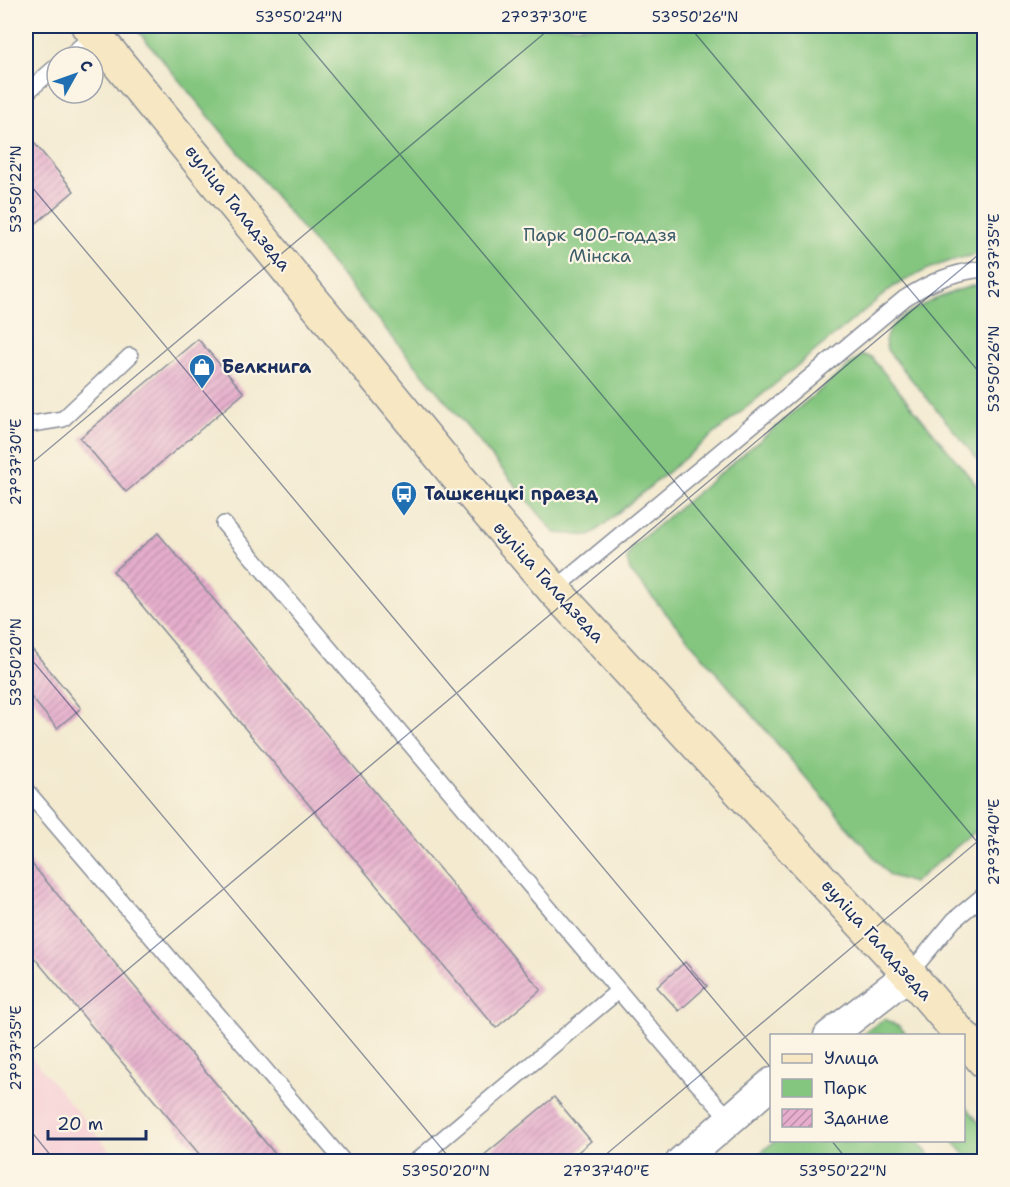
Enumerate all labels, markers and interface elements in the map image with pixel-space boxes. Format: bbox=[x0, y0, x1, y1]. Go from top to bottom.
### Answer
text: 53°50'24"N bbox=[255, 7, 343, 27]
text: 27°37'30"E bbox=[501, 7, 587, 27]
text: 53°50'26"N bbox=[652, 7, 738, 27]
north arrow bbox=[45, 45, 105, 105]
text: С bbox=[75, 55, 97, 76]
street label: вуліца Галадзеда bbox=[180, 140, 296, 276]
text: 53°50'22"N bbox=[6, 145, 26, 233]
text: 27°37'35"E bbox=[984, 213, 1004, 299]
park label: Парк 900-годдзя Мінска bbox=[523, 223, 677, 268]
text: 53°50'26"N bbox=[984, 326, 1004, 412]
shop icon: Белкнига bbox=[187, 352, 217, 390]
place label: Белкнига bbox=[222, 355, 312, 379]
text: 27°37'30"E bbox=[6, 419, 26, 505]
bus stop icon: Ташкенцкі праезд bbox=[389, 479, 419, 517]
place label: Ташкенцкі праезд bbox=[424, 482, 599, 506]
street label: вуліца Галадзеда bbox=[488, 516, 610, 648]
text: 53°50'20"N bbox=[6, 618, 26, 706]
text: 27°37'40"E bbox=[984, 799, 1004, 885]
street label: вуліца Галадзеда bbox=[816, 874, 938, 1006]
text: 27°37'35"E bbox=[6, 1005, 26, 1091]
legend bbox=[770, 1034, 965, 1142]
text: Улица bbox=[824, 1046, 878, 1070]
text: Парк bbox=[824, 1076, 867, 1100]
scale bar bbox=[48, 1103, 146, 1141]
text: Здание bbox=[824, 1106, 889, 1130]
text: 20 m bbox=[57, 1112, 103, 1136]
text: 53°50'20"N bbox=[402, 1161, 490, 1181]
text: 27°37'40"E bbox=[563, 1161, 649, 1181]
text: 53°50'22"N bbox=[799, 1161, 887, 1181]

